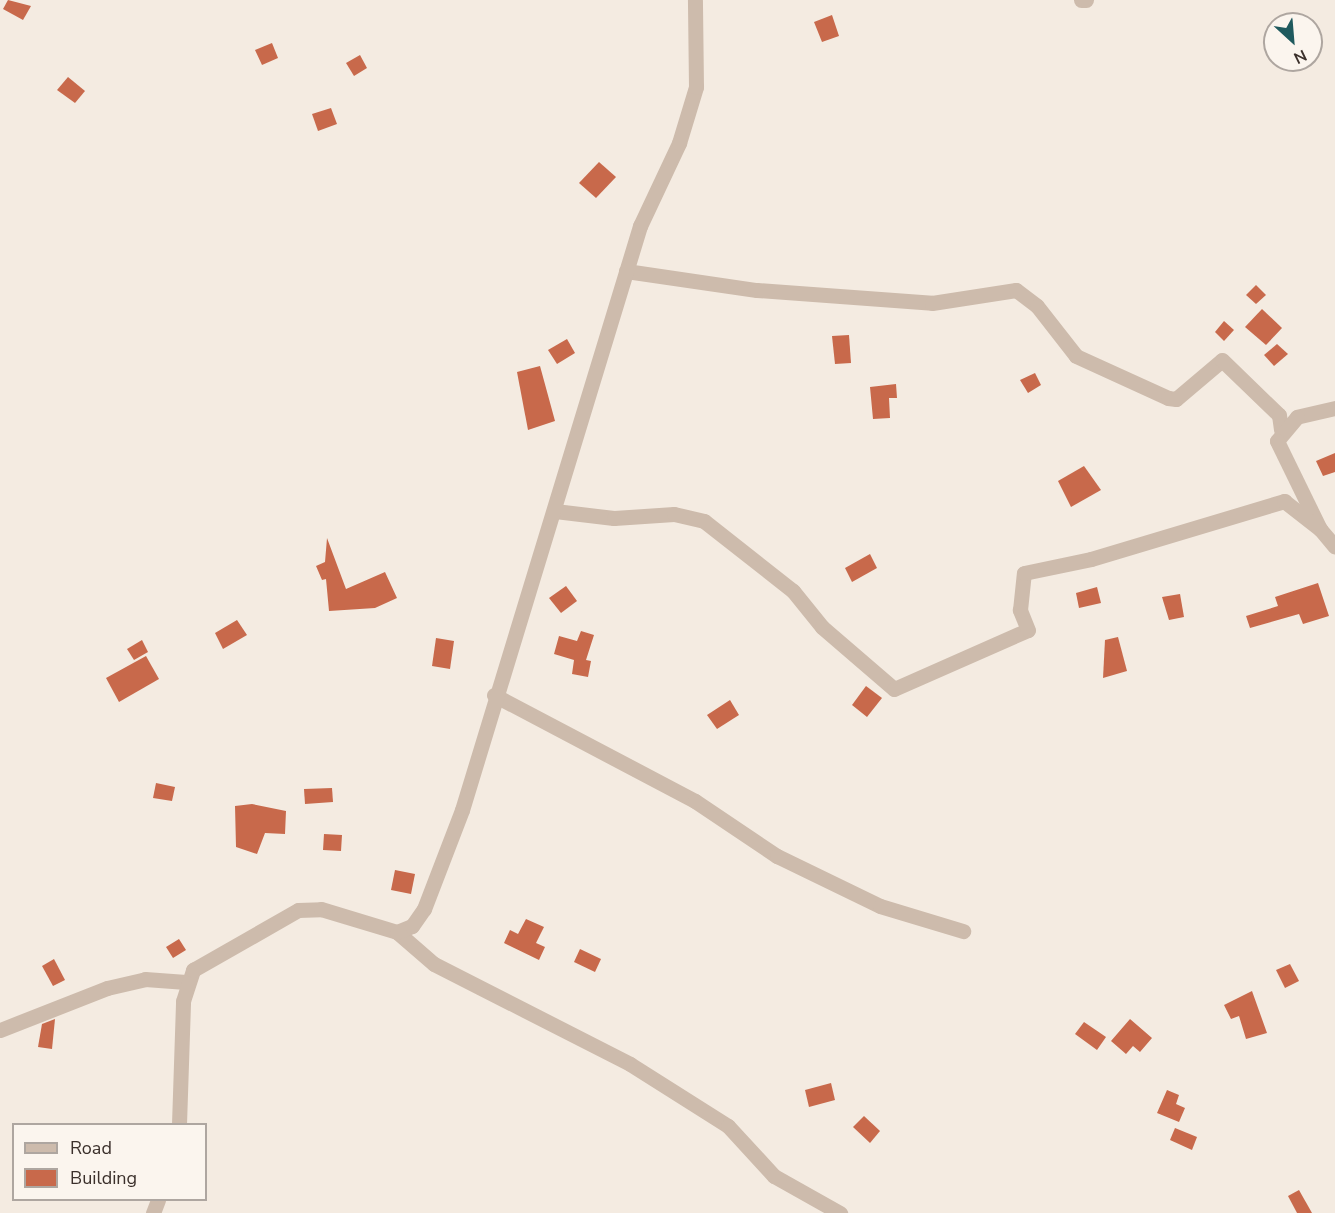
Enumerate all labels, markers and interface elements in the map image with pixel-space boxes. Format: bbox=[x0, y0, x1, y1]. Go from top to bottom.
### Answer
north arrow bbox=[1263, 12, 1323, 72]
text: N bbox=[1290, 44, 1310, 69]
legend bbox=[12, 1123, 207, 1201]
text: Road bbox=[70, 1136, 112, 1160]
text: Building bbox=[70, 1166, 137, 1190]

